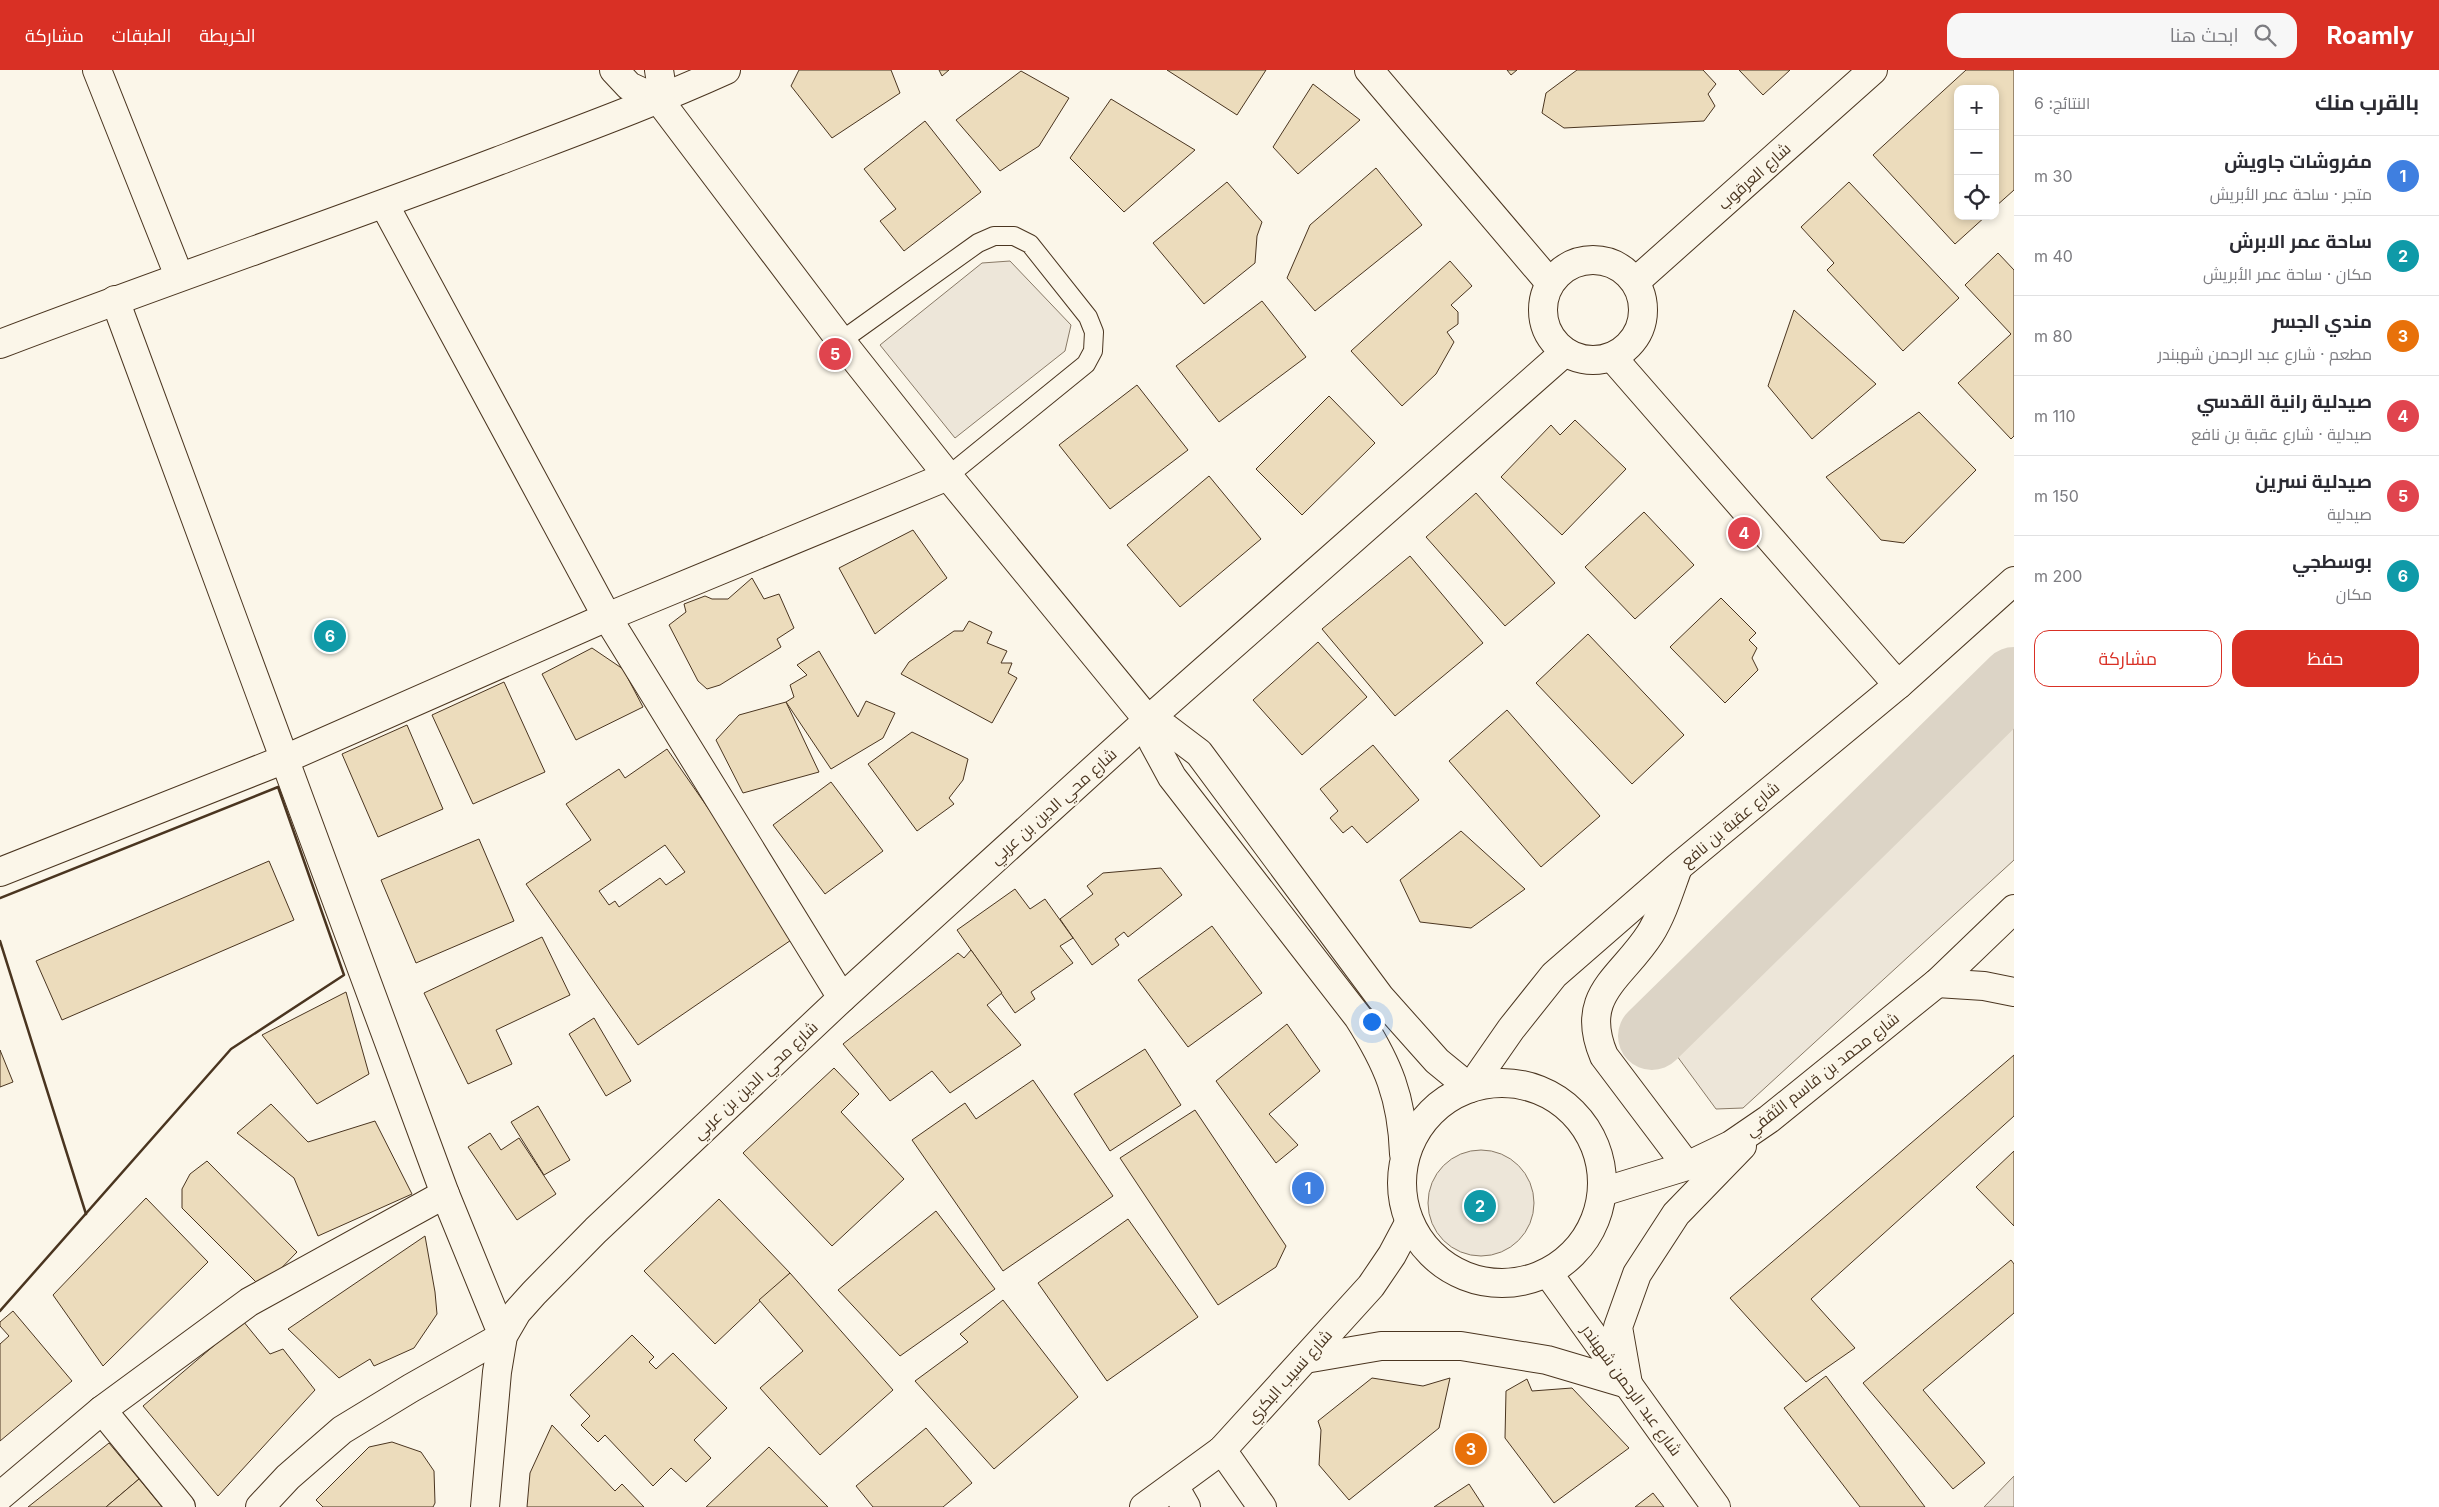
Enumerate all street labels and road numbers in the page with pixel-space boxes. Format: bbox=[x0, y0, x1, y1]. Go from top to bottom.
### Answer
street label: شارع العرقوب bbox=[1714, 138, 1796, 215]
street label: شارع محي الدين بن عربي bbox=[985, 744, 1123, 871]
street label: شارع عقبة بن نافع bbox=[1677, 777, 1785, 873]
street label: شارع محمد بن قاسم الثقفي bbox=[1741, 1008, 1905, 1144]
street label: شارع محي الدين بن عربي bbox=[688, 1017, 824, 1146]
street label: شارع عبد الرحمن شهبندر bbox=[1575, 1320, 1686, 1461]
street label: شارع نسيب البكري bbox=[1242, 1325, 1339, 1430]

